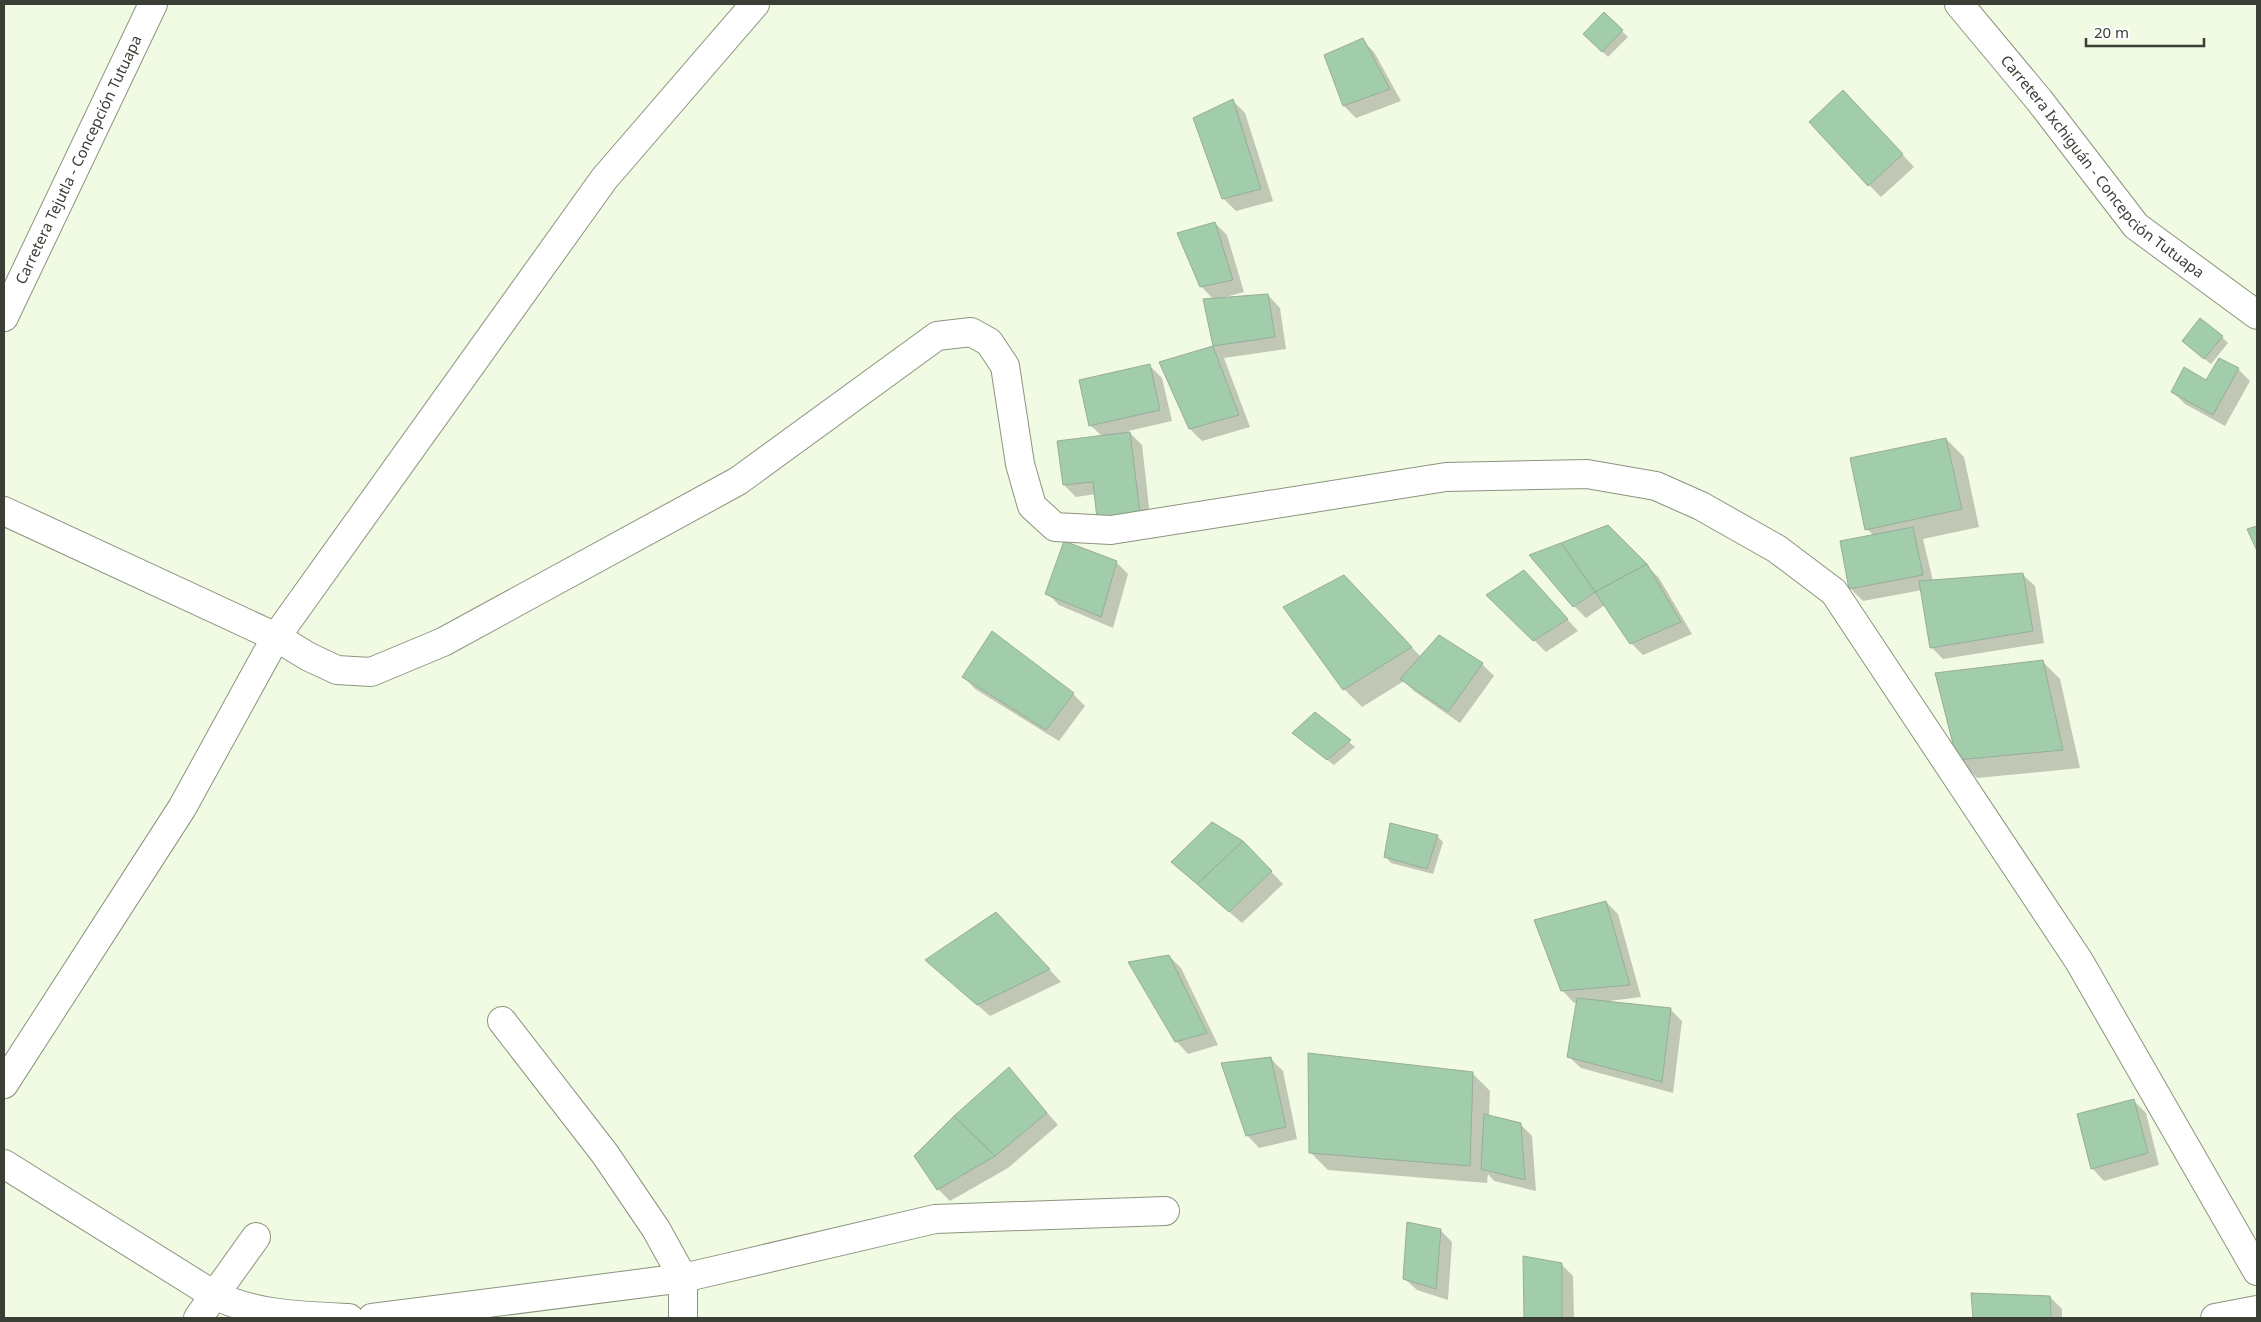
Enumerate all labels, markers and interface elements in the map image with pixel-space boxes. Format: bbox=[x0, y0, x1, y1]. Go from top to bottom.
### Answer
scale bar bbox=[2086, 15, 2204, 47]
text: 20 m bbox=[2094, 22, 2129, 42]
street label: Carretera Tejutla - Concepción Tutuapa bbox=[10, 32, 146, 287]
street label: Carretera Ixchiguán - Concepción Tutuapa bbox=[1997, 51, 2209, 282]

